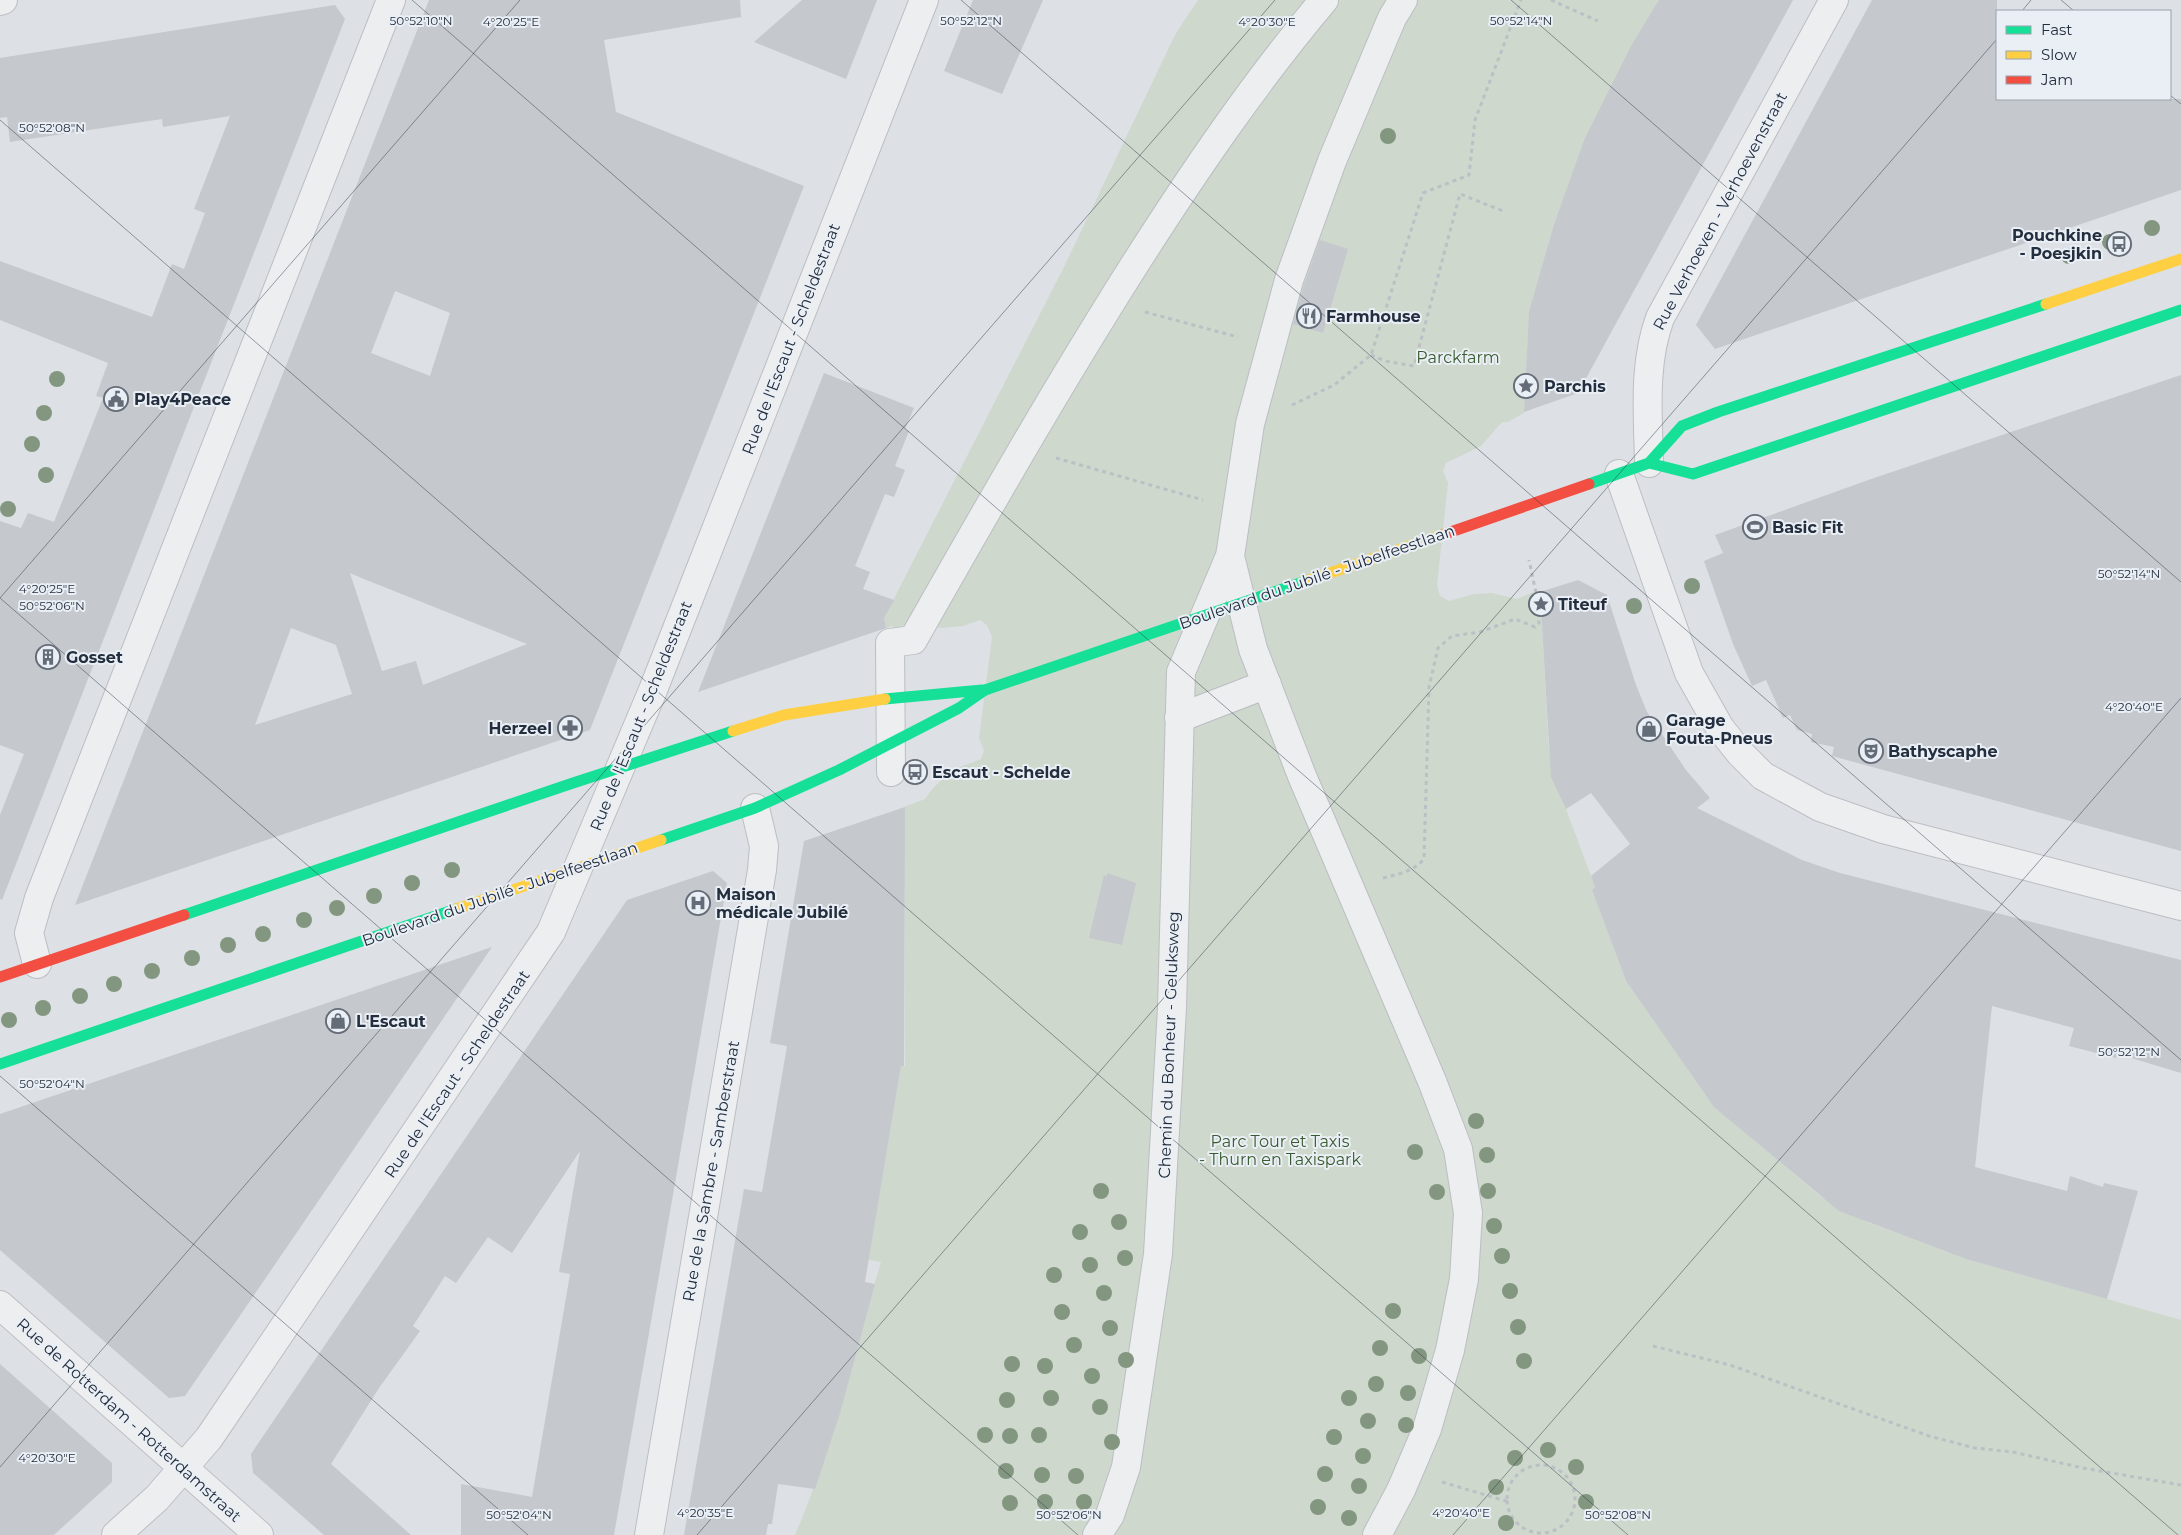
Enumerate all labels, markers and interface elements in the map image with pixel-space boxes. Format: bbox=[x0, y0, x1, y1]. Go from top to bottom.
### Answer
legend bbox=[1996, 10, 2171, 100]
text: 50°52'10"N bbox=[389, 13, 453, 28]
text: 50°52'12"N bbox=[940, 13, 1002, 28]
text: 50°52'14"N bbox=[1490, 13, 1552, 28]
text: 4°20'25"E bbox=[483, 14, 539, 29]
text: 4°20'30"E bbox=[1238, 14, 1296, 29]
text: Fast bbox=[2041, 20, 2072, 39]
text: Slow bbox=[2041, 45, 2077, 64]
text: Jam bbox=[2040, 70, 2073, 89]
street label: Rue Verhoeven - Verhoevenstraat bbox=[1649, 88, 1791, 333]
text: 50°52'08"N bbox=[19, 120, 85, 135]
street label: Rue de l'Escaut - Scheldestraat bbox=[738, 220, 844, 457]
place label: Pouchkine - Poesjkin bbox=[2012, 226, 2102, 263]
bus stop icon: Pouchkine - Poesjkin bbox=[2106, 231, 2132, 257]
restaurant icon: Farmhouse bbox=[1296, 303, 1322, 329]
place label: Farmhouse bbox=[1326, 307, 1421, 326]
park label: Parckfarm bbox=[1416, 348, 1500, 367]
place icon: Parchis bbox=[1513, 373, 1539, 399]
place label: Parchis bbox=[1544, 377, 1606, 396]
public building icon: Play4Peace bbox=[103, 386, 129, 412]
place label: Play4Peace bbox=[134, 390, 231, 409]
sports icon: Basic Fit bbox=[1742, 514, 1768, 540]
place label: Basic Fit bbox=[1772, 518, 1843, 537]
street label: Boulevard du Jubilé - Jubelfeestlaan bbox=[1177, 521, 1457, 633]
text: 50°52'14"N bbox=[2098, 566, 2160, 581]
text: 4°20'25"E bbox=[19, 581, 75, 596]
place icon: Titeuf bbox=[1528, 591, 1554, 617]
place label: Titeuf bbox=[1558, 595, 1607, 614]
text: 50°52'06"N bbox=[19, 598, 85, 613]
street label: Rue de l'Escaut - Scheldestraat bbox=[586, 598, 696, 834]
building icon: Gosset bbox=[35, 644, 61, 670]
place label: Gosset bbox=[66, 648, 123, 667]
text: 4°20'40"E bbox=[2105, 699, 2163, 714]
place label: Garage Fouta-Pneus bbox=[1666, 711, 1773, 748]
pharmacy icon: Herzeel bbox=[557, 715, 583, 741]
shop icon: Garage Fouta-Pneus bbox=[1636, 716, 1662, 742]
place label: Herzeel bbox=[488, 719, 552, 738]
theatre icon: Bathyscaphe bbox=[1858, 738, 1884, 764]
place label: Bathyscaphe bbox=[1888, 742, 1998, 761]
bus stop icon: Escaut - Schelde bbox=[902, 759, 928, 785]
place label: Escaut - Schelde bbox=[932, 763, 1071, 782]
street label: Boulevard du Jubilé - Jubelfeestlaan bbox=[360, 838, 640, 950]
place label: Maison médicale Jubilé bbox=[716, 885, 848, 922]
hospital icon: Maison médicale Jubilé bbox=[685, 890, 711, 916]
street label: Chemin du Bonheur - Geluksweg bbox=[1155, 911, 1183, 1179]
street label: Rue de l'Escaut - Scheldestraat bbox=[380, 966, 534, 1181]
shop icon: L'Escaut bbox=[325, 1008, 351, 1034]
place label: L'Escaut bbox=[356, 1012, 426, 1031]
street label: Rue de la Sambre - Samberstraat bbox=[679, 1038, 743, 1303]
text: 50°52'12"N bbox=[2098, 1044, 2160, 1059]
text: 50°52'04"N bbox=[19, 1076, 85, 1091]
park label: Parc Tour et Taxis - Thurn en Taxispark bbox=[1199, 1132, 1361, 1169]
street label: Rue de Rotterdam - Rotterdamstraat bbox=[13, 1314, 245, 1526]
text: 4°20'30"E bbox=[18, 1450, 76, 1465]
text: 4°20'35"E bbox=[677, 1505, 733, 1520]
text: 4°20'40"E bbox=[1432, 1505, 1490, 1520]
text: 50°52'04"N bbox=[486, 1507, 552, 1522]
text: 50°52'06"N bbox=[1036, 1507, 1102, 1522]
text: 50°52'08"N bbox=[1585, 1507, 1651, 1522]

